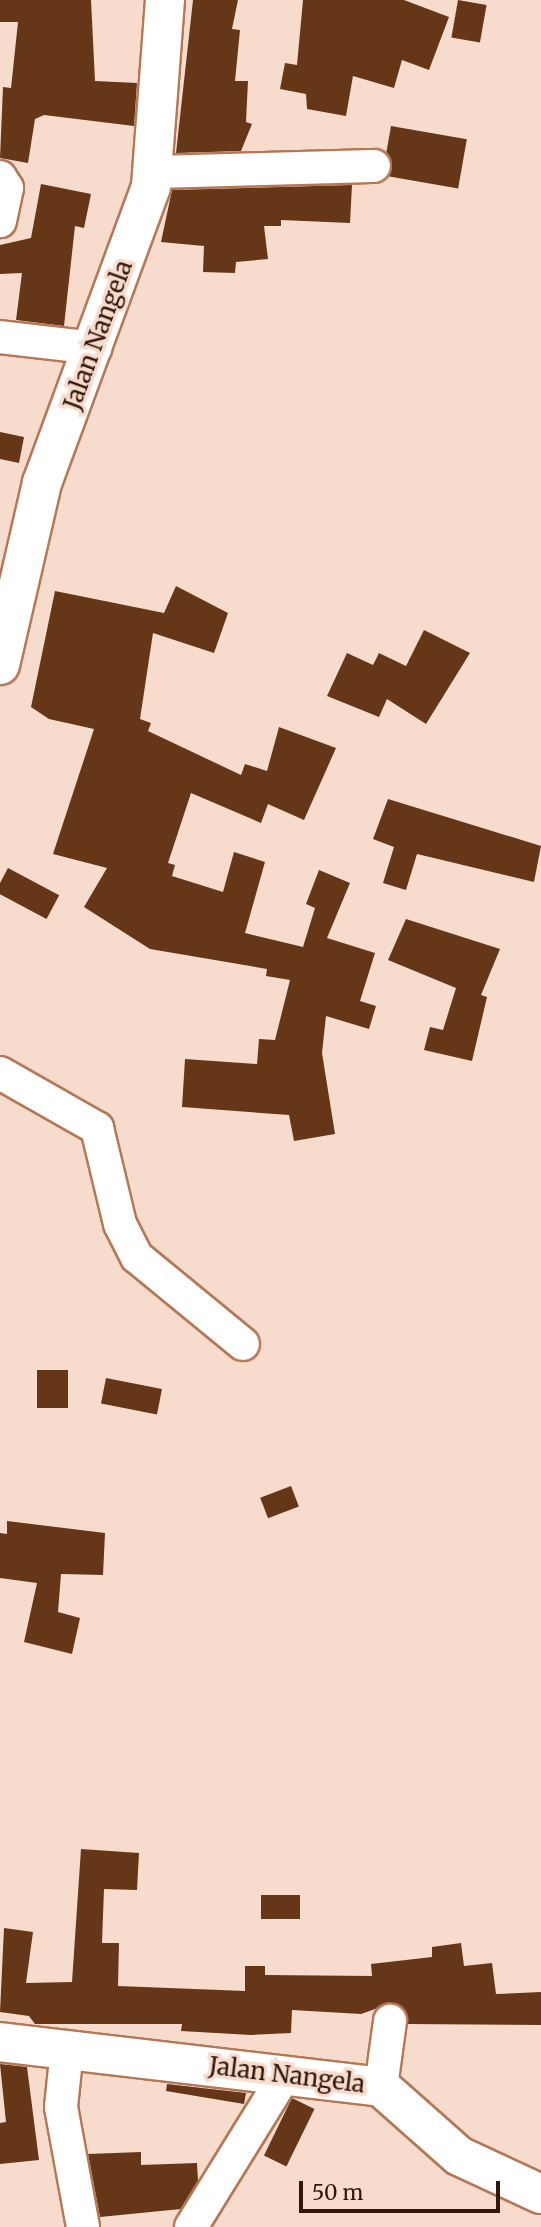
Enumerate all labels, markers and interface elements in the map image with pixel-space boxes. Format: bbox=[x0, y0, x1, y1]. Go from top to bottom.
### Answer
street label: Jalan Nangela bbox=[58, 256, 138, 414]
street label: Jalan Nangela bbox=[207, 2051, 367, 2099]
scale bar bbox=[303, 2168, 504, 2212]
text: 50 m bbox=[312, 2179, 363, 2206]

